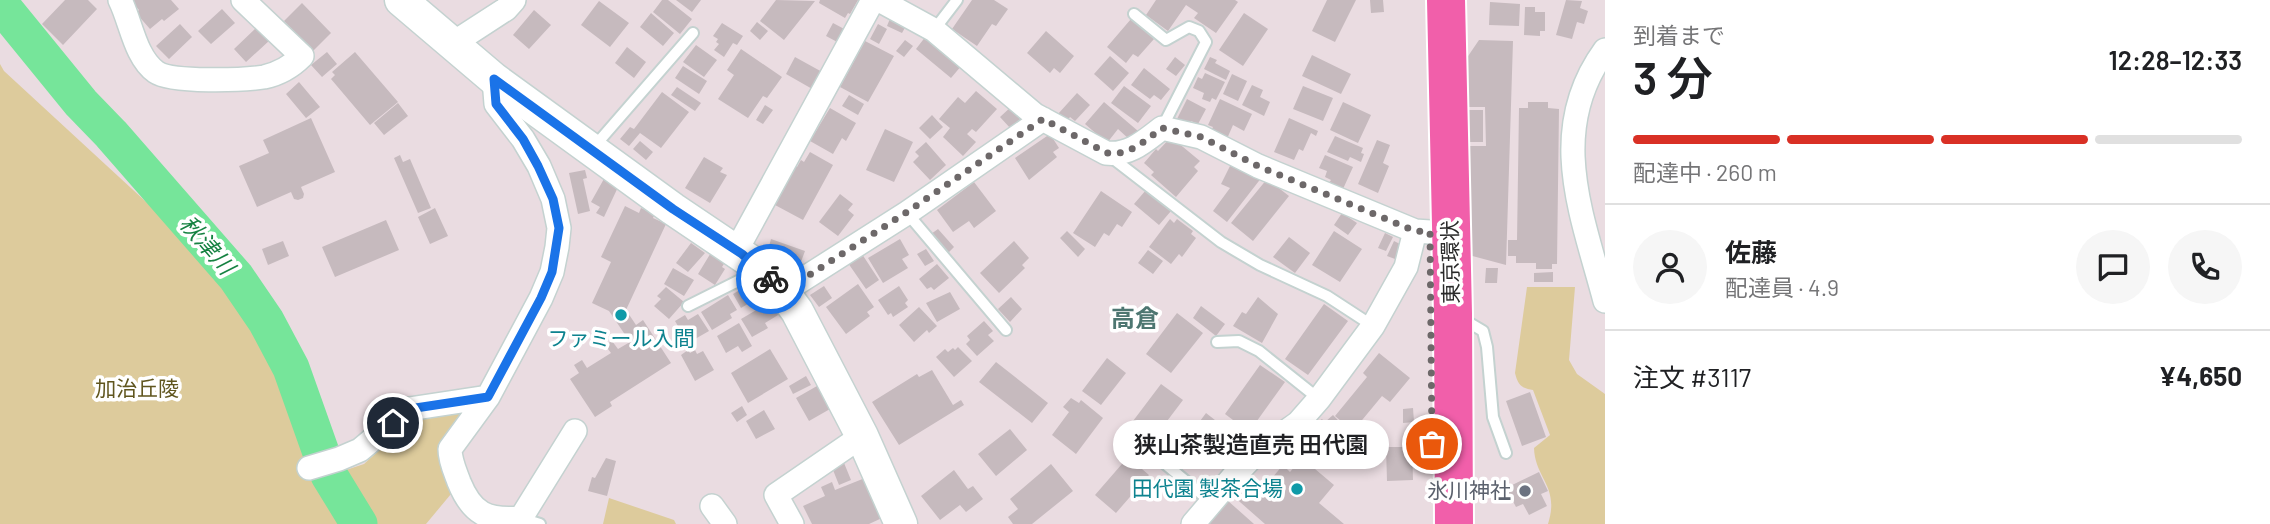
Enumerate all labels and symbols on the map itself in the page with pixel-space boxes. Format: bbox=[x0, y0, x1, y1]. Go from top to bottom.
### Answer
water label: 秋津川 bbox=[175, 209, 243, 282]
street label: 東京環状 bbox=[1436, 220, 1463, 304]
courier bbox=[736, 244, 806, 314]
district label: 高倉 bbox=[1111, 303, 1159, 332]
marker: ファミール入間 bbox=[613, 307, 629, 323]
place label: ファミール入間 bbox=[548, 325, 695, 350]
park label: 加治丘陵 bbox=[95, 375, 179, 400]
pin bbox=[363, 393, 423, 453]
pin bbox=[1402, 414, 1462, 474]
callout: 狭山茶製造直売 田代園 bbox=[1114, 420, 1390, 468]
place label: 田代園 製茶合場 bbox=[1132, 475, 1283, 500]
place label: 氷川神社 bbox=[1427, 477, 1511, 502]
marker: 田代園 製茶合場 bbox=[1289, 481, 1305, 497]
marker: 氷川神社 bbox=[1517, 483, 1533, 499]

